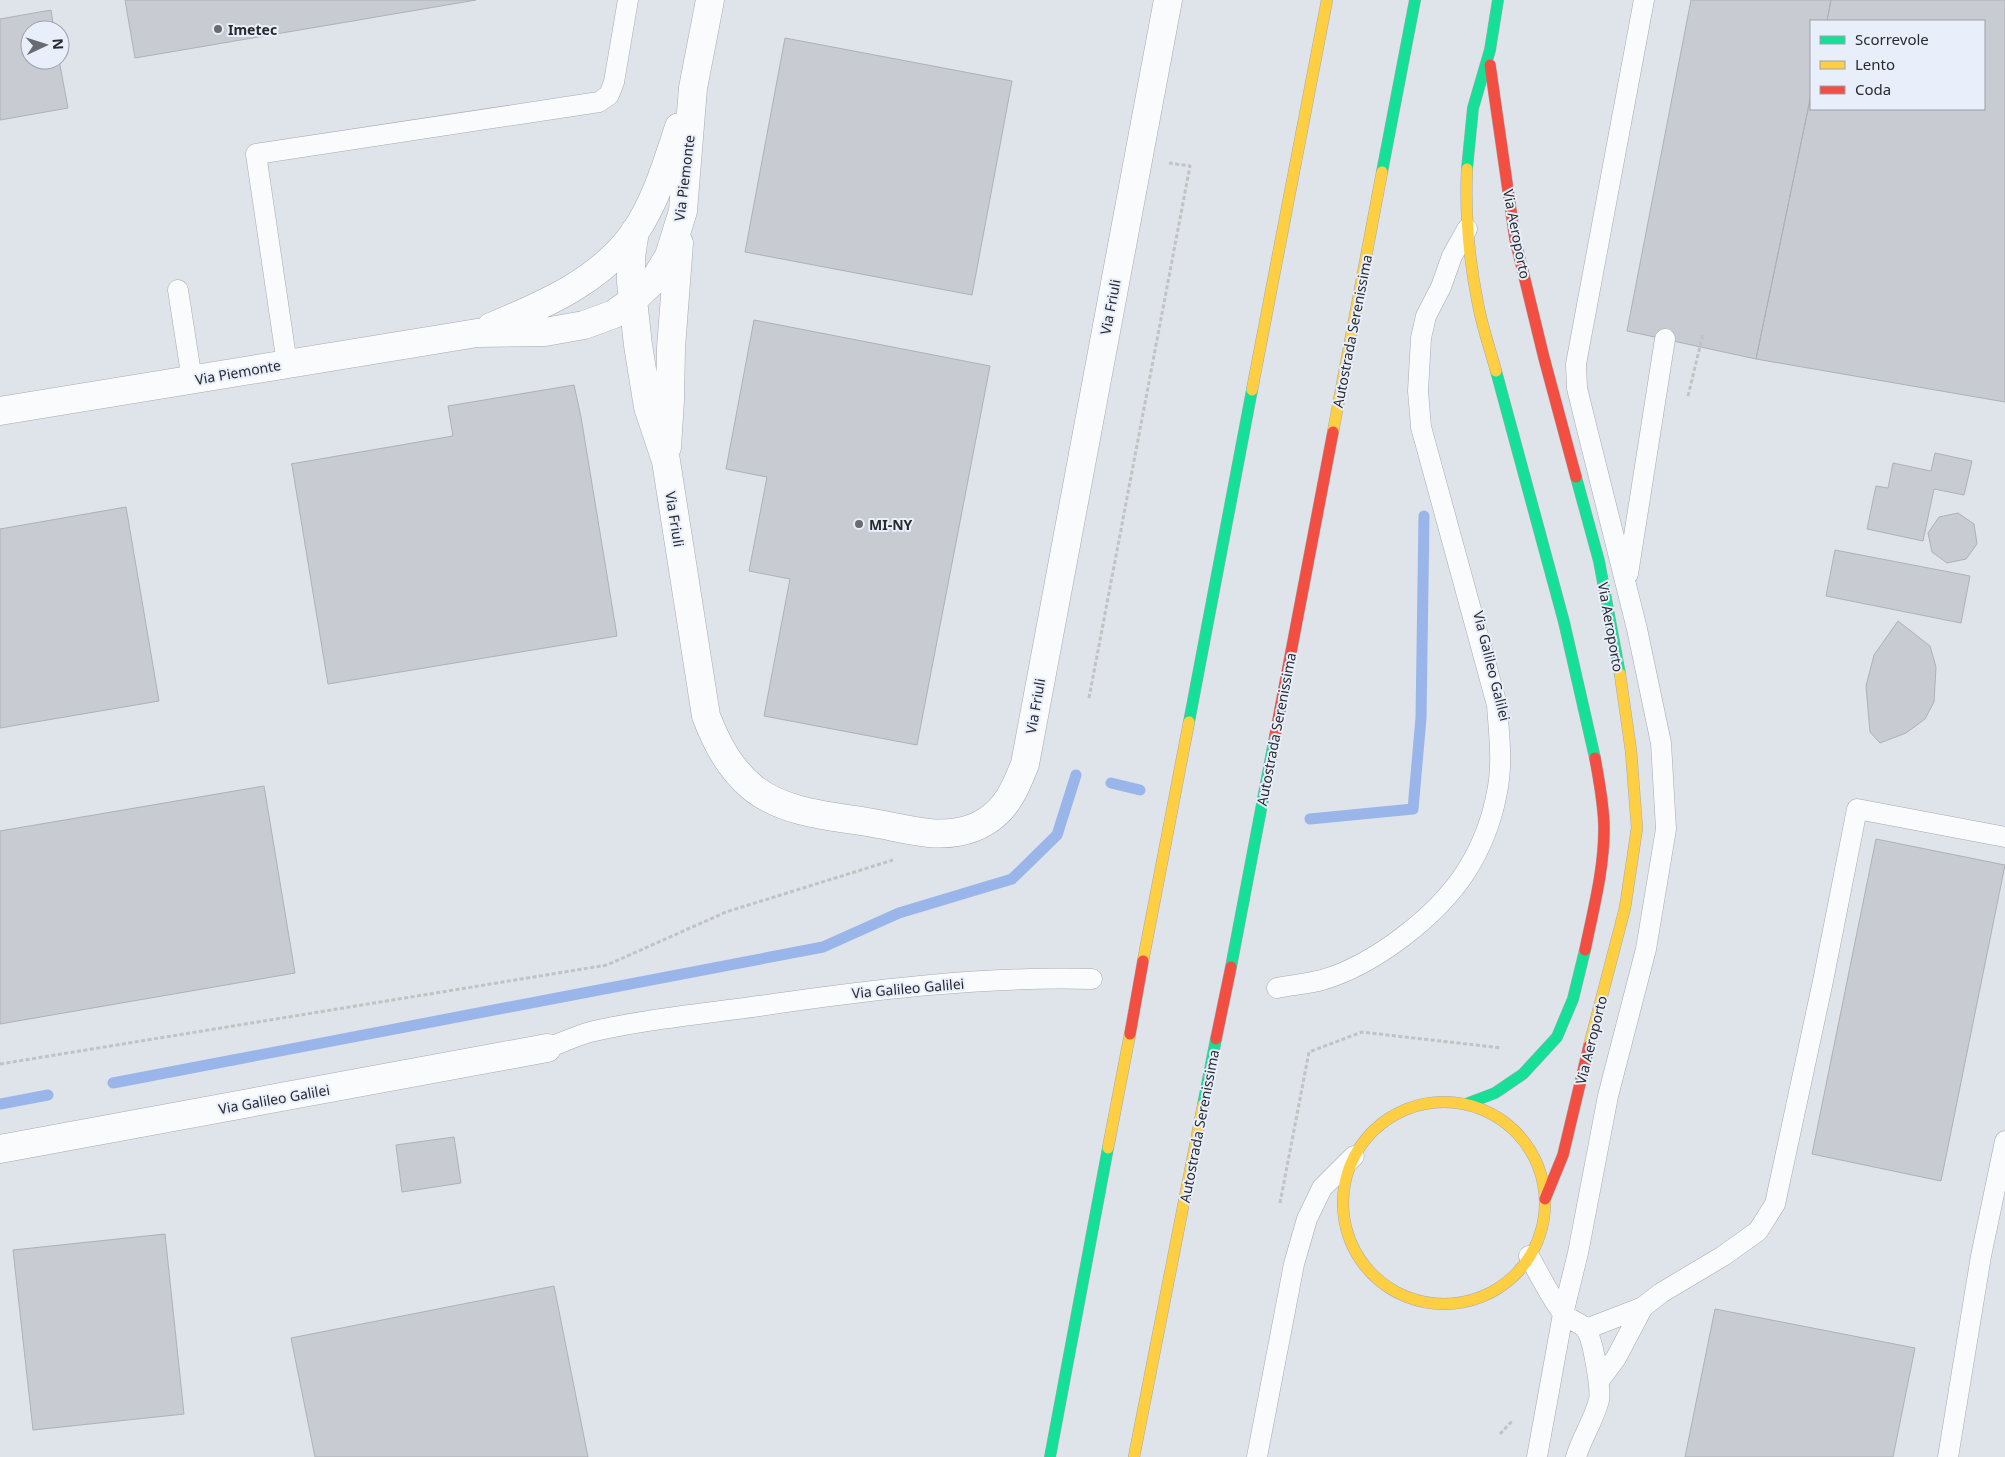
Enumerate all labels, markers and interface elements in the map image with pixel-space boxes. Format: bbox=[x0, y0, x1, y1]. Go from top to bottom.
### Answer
north arrow bbox=[20, 20, 70, 70]
place label: Imetec bbox=[228, 20, 277, 39]
legend bbox=[1810, 20, 1985, 110]
marker: Imetec bbox=[212, 23, 224, 35]
text: Scorrevole bbox=[1855, 29, 1929, 49]
text: N bbox=[49, 38, 68, 50]
text: Lento bbox=[1855, 54, 1895, 74]
text: Coda bbox=[1855, 79, 1891, 99]
street label: Via Piemonte bbox=[669, 134, 699, 222]
street label: Via Aeroporto bbox=[1499, 188, 1535, 280]
street label: Autostrada Serenissima bbox=[1328, 253, 1376, 409]
street label: Via Friuli bbox=[1095, 278, 1125, 336]
street label: Via Piemonte bbox=[194, 355, 282, 389]
street label: Via Friuli bbox=[661, 490, 689, 548]
place label: MI-NY bbox=[869, 515, 913, 534]
marker: MI-NY bbox=[853, 518, 865, 530]
street label: Via Aeroporto bbox=[1594, 581, 1628, 673]
street label: Via Galileo Galilei bbox=[1469, 609, 1515, 723]
street label: Autostrada Serenissima bbox=[1252, 651, 1300, 807]
street label: Via Friuli bbox=[1021, 677, 1049, 735]
street label: Via Galileo Galilei bbox=[851, 974, 965, 1002]
street label: Via Aeroporto bbox=[1571, 994, 1611, 1086]
street label: Autostrada Serenissima bbox=[1175, 1048, 1223, 1204]
street label: Via Galileo Galilei bbox=[217, 1080, 331, 1118]

